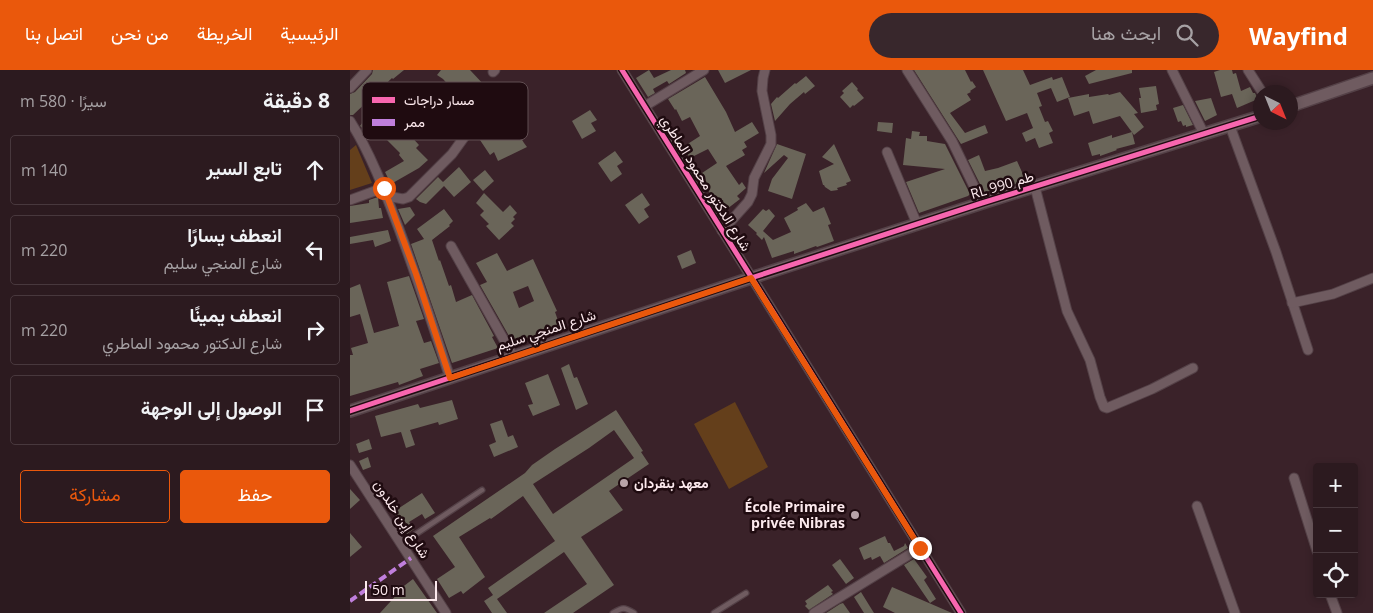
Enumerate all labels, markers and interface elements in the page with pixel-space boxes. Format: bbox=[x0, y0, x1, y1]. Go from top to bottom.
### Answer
search box bbox=[869, 13, 1219, 58]
text: Wayfind bbox=[1249, 19, 1348, 52]
text: ابحث هنا bbox=[1091, 20, 1161, 46]
text: اتصل بنا bbox=[25, 21, 83, 45]
text: من نحن bbox=[111, 21, 169, 45]
text: الخريطة bbox=[197, 21, 252, 45]
text: الرئيسية bbox=[280, 21, 339, 45]
icon: search bbox=[1173, 21, 1201, 49]
legend bbox=[362, 82, 528, 140]
north arrow bbox=[1253, 85, 1298, 130]
text: 8 دقيقة bbox=[263, 86, 330, 114]
text: سيرًا · 580 m bbox=[20, 90, 107, 112]
text: مسار دراجات bbox=[404, 90, 474, 109]
street label: شارع الدكتور محمود الماطري bbox=[654, 111, 756, 256]
text: ممر bbox=[403, 112, 425, 131]
text: تابع السير bbox=[206, 155, 282, 181]
icon: ahead bbox=[301, 156, 329, 184]
text: 140 m bbox=[21, 159, 67, 181]
street label: RL طم 990 bbox=[968, 166, 1036, 203]
route start bbox=[373, 177, 396, 200]
text: انعطف يسارًا bbox=[187, 222, 282, 248]
icon: left bbox=[301, 236, 329, 264]
text: 220 m bbox=[21, 239, 67, 261]
text: شارع المنجي سليم bbox=[164, 252, 282, 274]
text: انعطف يمينًا bbox=[189, 302, 282, 328]
street label: شارع المنجي سليم bbox=[494, 304, 599, 357]
icon: right bbox=[301, 316, 329, 344]
text: 220 m bbox=[21, 319, 67, 341]
text: شارع الدكتور محمود الماطري bbox=[102, 332, 282, 354]
text: الوصول إلى الوجهة bbox=[141, 395, 282, 421]
icon: arrive bbox=[301, 396, 329, 424]
map controls bbox=[1313, 463, 1358, 598]
button: + bbox=[1313, 463, 1358, 508]
button: مشاركة bbox=[20, 470, 170, 523]
button: حفظ bbox=[180, 470, 330, 523]
place label: معهد بنقردان bbox=[634, 473, 709, 492]
street label: شارع إبن خلدون bbox=[368, 476, 435, 563]
marker: معهد بنقردان bbox=[618, 477, 630, 489]
place label: École Primaire privée Nibras bbox=[745, 497, 845, 532]
button: − bbox=[1313, 508, 1358, 553]
marker: École Primaire privée Nibras bbox=[849, 509, 861, 521]
route end bbox=[909, 537, 932, 560]
button: locate bbox=[1313, 553, 1358, 598]
scale bar bbox=[365, 578, 438, 601]
text: 50 m bbox=[372, 580, 405, 599]

